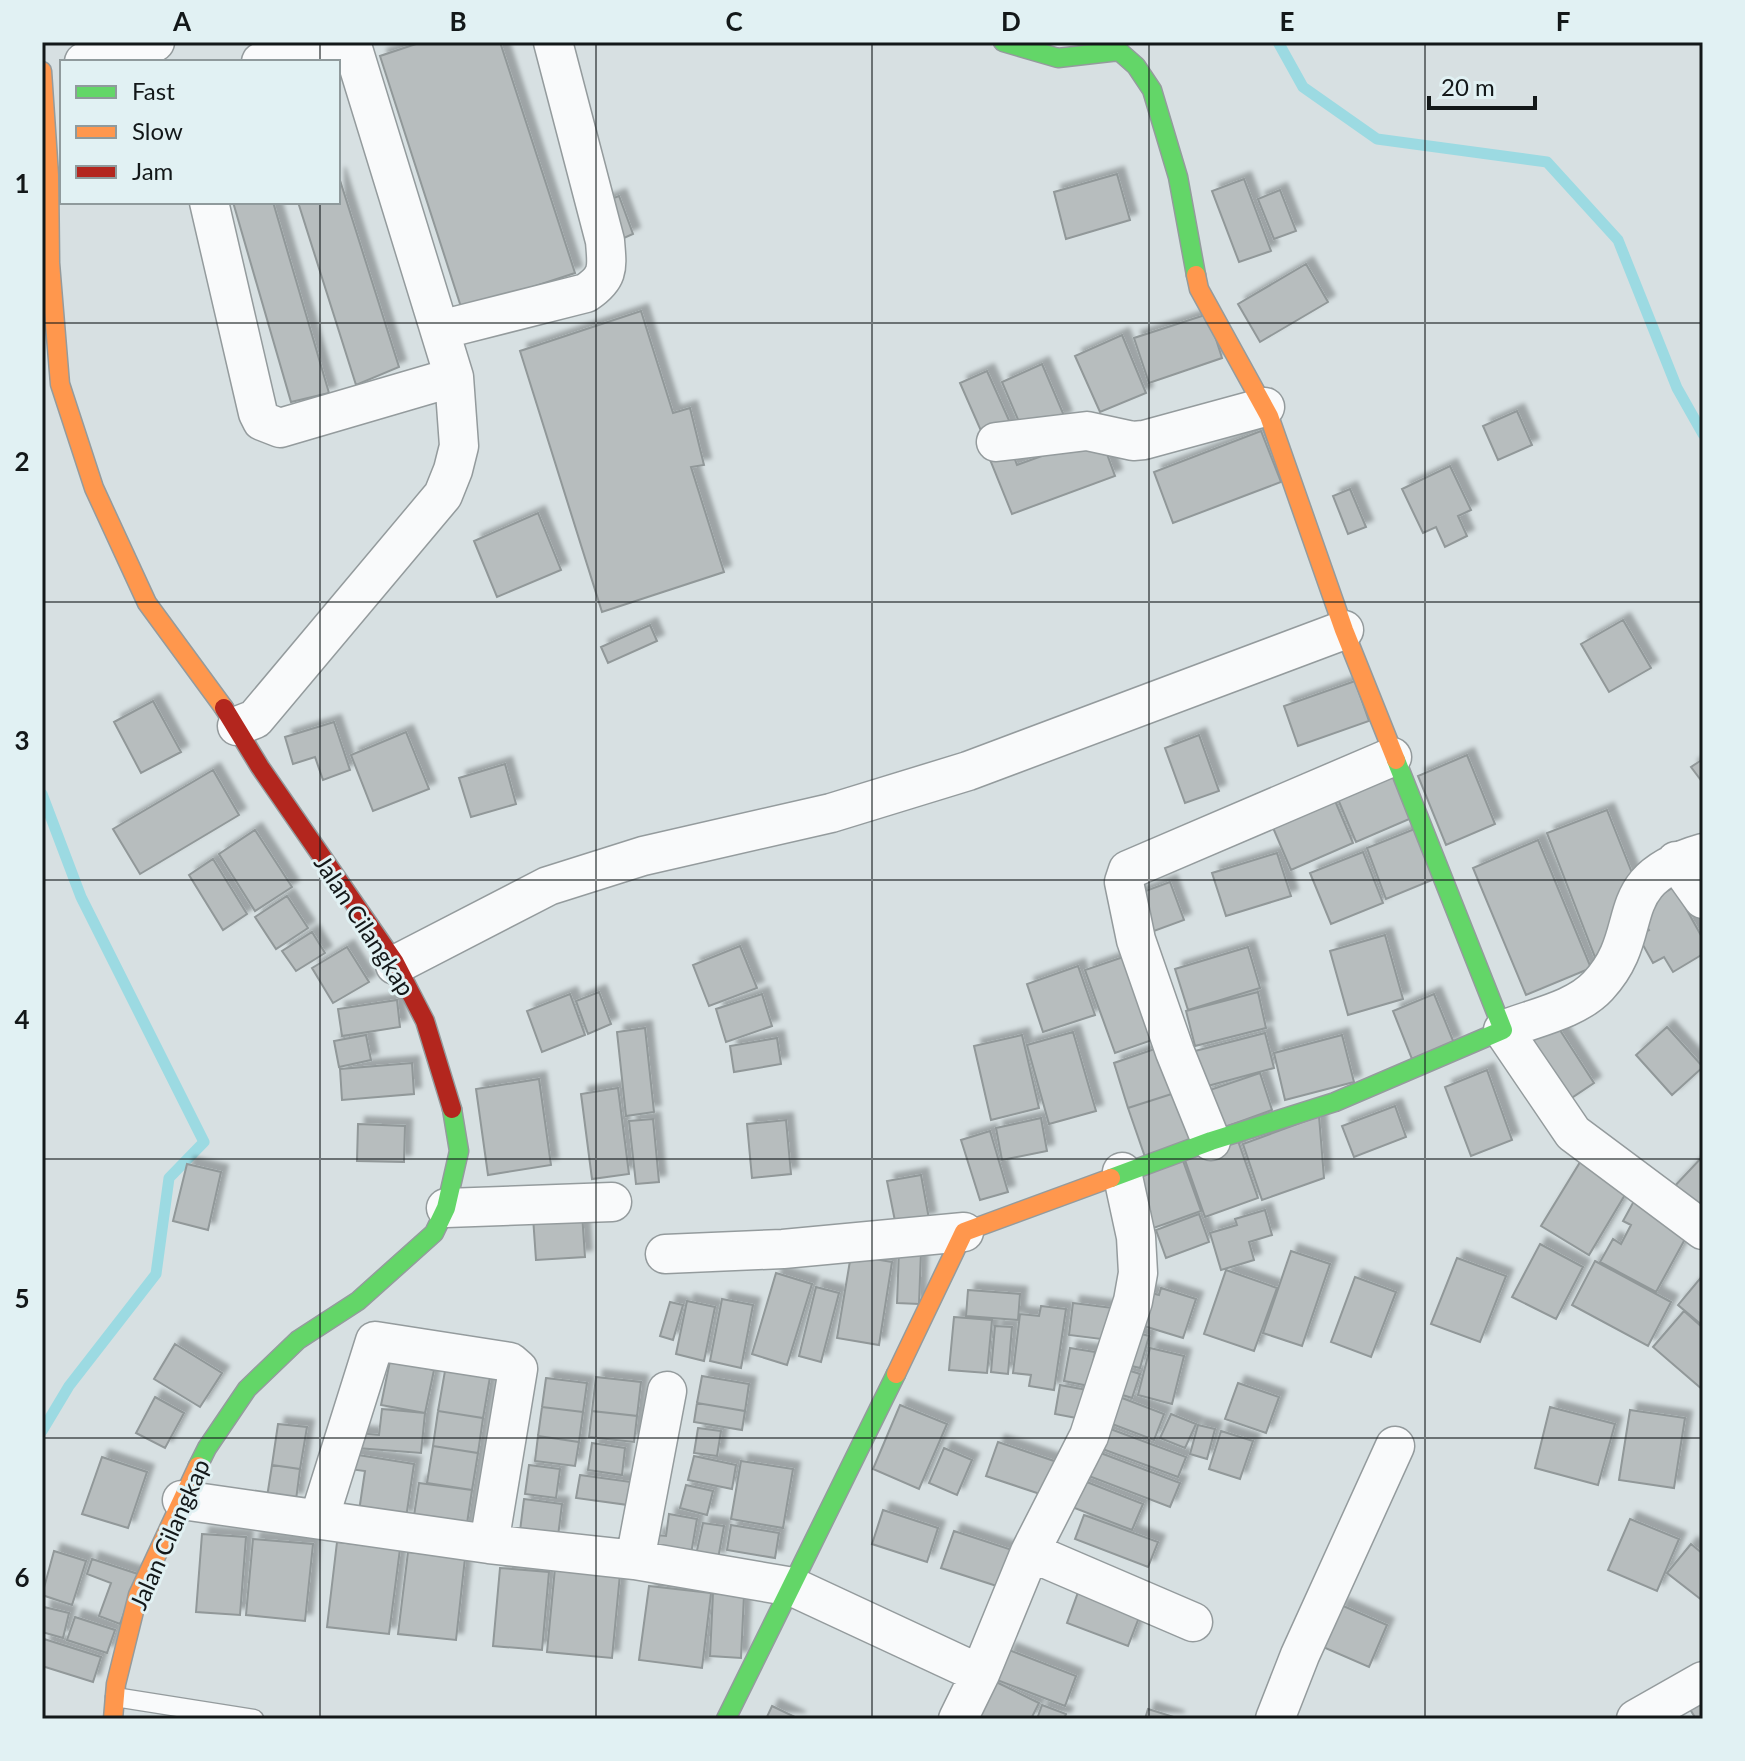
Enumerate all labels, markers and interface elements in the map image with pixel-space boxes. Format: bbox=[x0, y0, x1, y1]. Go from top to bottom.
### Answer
text: A bbox=[172, 5, 192, 37]
text: B bbox=[449, 5, 467, 37]
text: C bbox=[725, 5, 743, 37]
text: D bbox=[1001, 5, 1021, 37]
text: E bbox=[1280, 5, 1294, 37]
text: F bbox=[1556, 5, 1570, 37]
legend bbox=[60, 60, 340, 204]
scale bar bbox=[1429, 60, 1535, 110]
text: 20 m bbox=[1441, 72, 1495, 101]
text: Fast bbox=[132, 76, 175, 105]
text: Slow bbox=[132, 116, 183, 145]
text: Jam bbox=[132, 156, 173, 185]
text: 1 bbox=[14, 167, 30, 199]
text: 2 bbox=[14, 445, 30, 477]
text: 3 bbox=[14, 724, 30, 756]
street label: Jalan Cilangkap bbox=[309, 849, 421, 1001]
text: 4 bbox=[14, 1003, 30, 1035]
text: 5 bbox=[14, 1282, 30, 1314]
street label: Jalan Cilangkap bbox=[123, 1454, 215, 1614]
text: 6 bbox=[14, 1561, 30, 1593]

